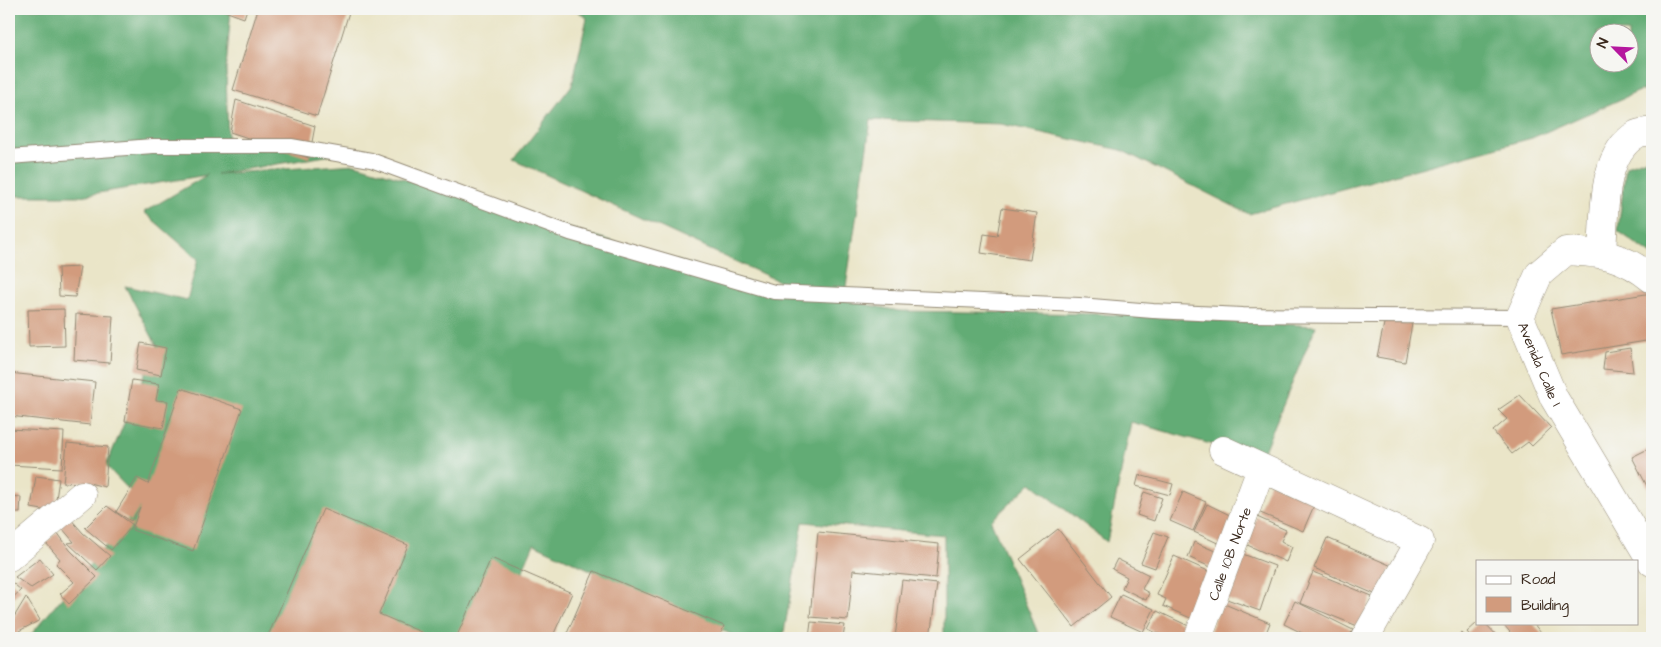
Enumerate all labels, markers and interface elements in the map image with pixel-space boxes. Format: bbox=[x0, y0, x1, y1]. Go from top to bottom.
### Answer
north arrow bbox=[1588, 22, 1638, 72]
text: N bbox=[1592, 35, 1614, 51]
street label: Avenida Calle 1 bbox=[1512, 319, 1566, 410]
street label: Calle 10B Norte bbox=[1204, 504, 1257, 604]
legend bbox=[1476, 560, 1638, 624]
text: Road bbox=[1521, 569, 1556, 590]
text: Building bbox=[1521, 595, 1569, 617]

